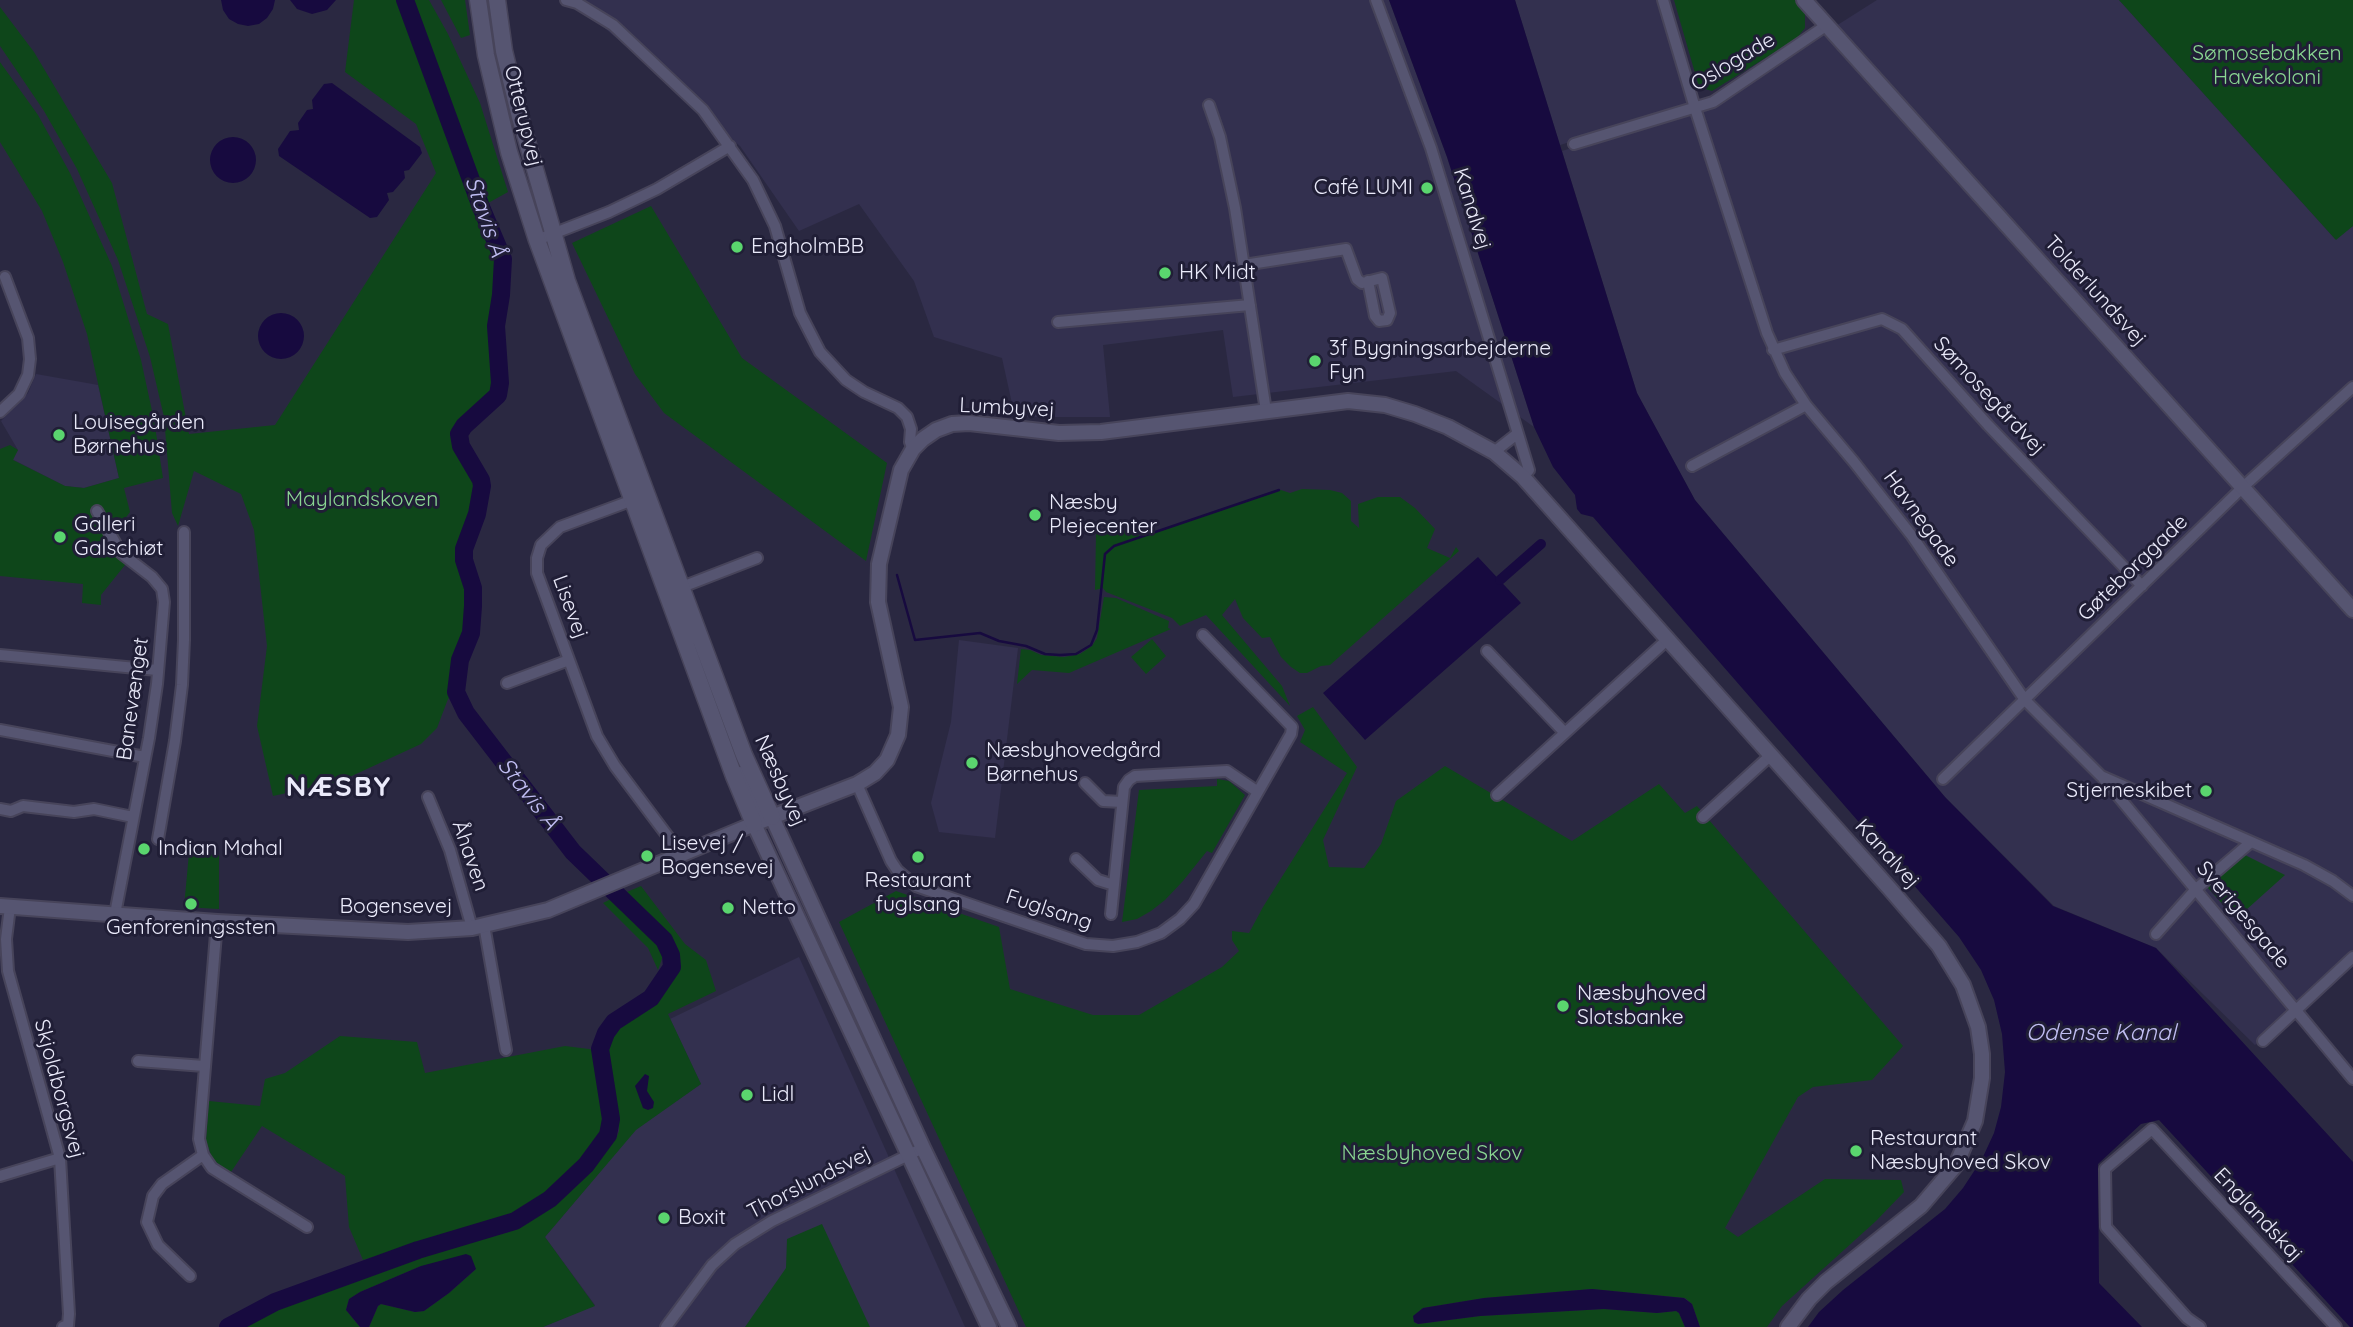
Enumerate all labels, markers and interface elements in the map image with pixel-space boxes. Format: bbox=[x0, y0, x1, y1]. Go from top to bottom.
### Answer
street label: Oslogade bbox=[1686, 27, 1780, 97]
park label: Sømosebakken Havekoloni bbox=[2192, 41, 2342, 91]
street label: Otterupvej bbox=[498, 63, 548, 169]
street label: Kanalvej bbox=[1448, 165, 1496, 253]
water label: Stavis Å bbox=[458, 173, 512, 261]
place label: Café LUMI bbox=[1314, 175, 1413, 201]
marker: Café LUMI bbox=[1419, 180, 1435, 196]
street label: Tolderlundsvej bbox=[2039, 231, 2151, 351]
place label: EngholmBB bbox=[751, 234, 864, 260]
marker: EngholmBB bbox=[729, 239, 745, 255]
place label: HK Midt bbox=[1179, 260, 1256, 286]
marker: HK Midt bbox=[1157, 265, 1173, 281]
street label: Sømosegårdvej bbox=[1928, 332, 2050, 460]
place label: 3f Bygningsarbejderne Fyn bbox=[1329, 336, 1551, 386]
marker: 3f Bygningsarbejderne Fyn bbox=[1307, 353, 1323, 369]
street label: Lumbyvej bbox=[959, 393, 1055, 423]
place label: Louisegården Børnehus bbox=[73, 410, 205, 460]
marker: Louisegården Børnehus bbox=[51, 427, 67, 443]
street label: Havnegade bbox=[1878, 466, 1964, 572]
park label: Maylandskoven bbox=[286, 487, 438, 513]
place label: Næsby Plejecenter bbox=[1049, 490, 1157, 540]
marker: Næsby Plejecenter bbox=[1027, 507, 1043, 523]
street label: Gøteborggade bbox=[2073, 509, 2193, 627]
place label: Galleri Galschiøt bbox=[74, 512, 163, 562]
marker: Galleri Galschiøt bbox=[52, 529, 68, 545]
street label: Lisevej bbox=[547, 572, 593, 642]
street label: Banevænget bbox=[112, 636, 154, 762]
street label: Næsbyvej bbox=[749, 731, 811, 831]
place label: Næsbyhovedgård Børnehus bbox=[986, 738, 1161, 788]
water label: Stavis Å bbox=[491, 753, 565, 835]
marker: Næsbyhovedgård Børnehus bbox=[964, 755, 980, 771]
district label: NÆSBY bbox=[286, 771, 392, 805]
place label: Stjerneskibet bbox=[2066, 778, 2192, 804]
marker: Stjerneskibet bbox=[2198, 783, 2214, 799]
street label: Kanalvej bbox=[1849, 814, 1925, 894]
street label: Åhaven bbox=[446, 817, 494, 895]
place label: Lisevej / Bogensevej bbox=[661, 831, 774, 881]
place label: Indian Mahal bbox=[158, 836, 283, 862]
marker: Indian Mahal bbox=[136, 841, 152, 857]
marker: Lisevej / Bogensevej bbox=[639, 848, 655, 864]
marker: Restaurant fuglsang bbox=[910, 849, 926, 865]
street label: Sverigesgade bbox=[2191, 856, 2295, 974]
place label: Restaurant fuglsang bbox=[864, 868, 972, 918]
street label: Fuglsang bbox=[1003, 884, 1095, 936]
street label: Bogensevej bbox=[339, 894, 453, 920]
place label: Netto bbox=[742, 895, 796, 921]
marker: Genforeningssten bbox=[183, 896, 199, 912]
marker: Netto bbox=[720, 900, 736, 916]
place label: Genforeningssten bbox=[106, 915, 276, 941]
place label: Næsbyhoved Slotsbanke bbox=[1577, 981, 1706, 1031]
marker: Næsbyhoved Slotsbanke bbox=[1555, 998, 1571, 1014]
street label: Skjoldborgsvej bbox=[28, 1017, 90, 1161]
water label: Odense Kanal bbox=[2026, 1019, 2176, 1047]
place label: Lidl bbox=[761, 1082, 794, 1108]
marker: Lidl bbox=[739, 1087, 755, 1103]
place label: Restaurant Næsbyhoved Skov bbox=[1870, 1126, 2051, 1176]
street label: Thorslundsvej bbox=[743, 1141, 875, 1225]
park label: Næsbyhoved Skov bbox=[1342, 1141, 1522, 1167]
marker: Restaurant Næsbyhoved Skov bbox=[1848, 1143, 1864, 1159]
street label: Englandskaj bbox=[2208, 1163, 2308, 1267]
place label: Boxit bbox=[678, 1205, 726, 1231]
marker: Boxit bbox=[656, 1210, 672, 1226]

